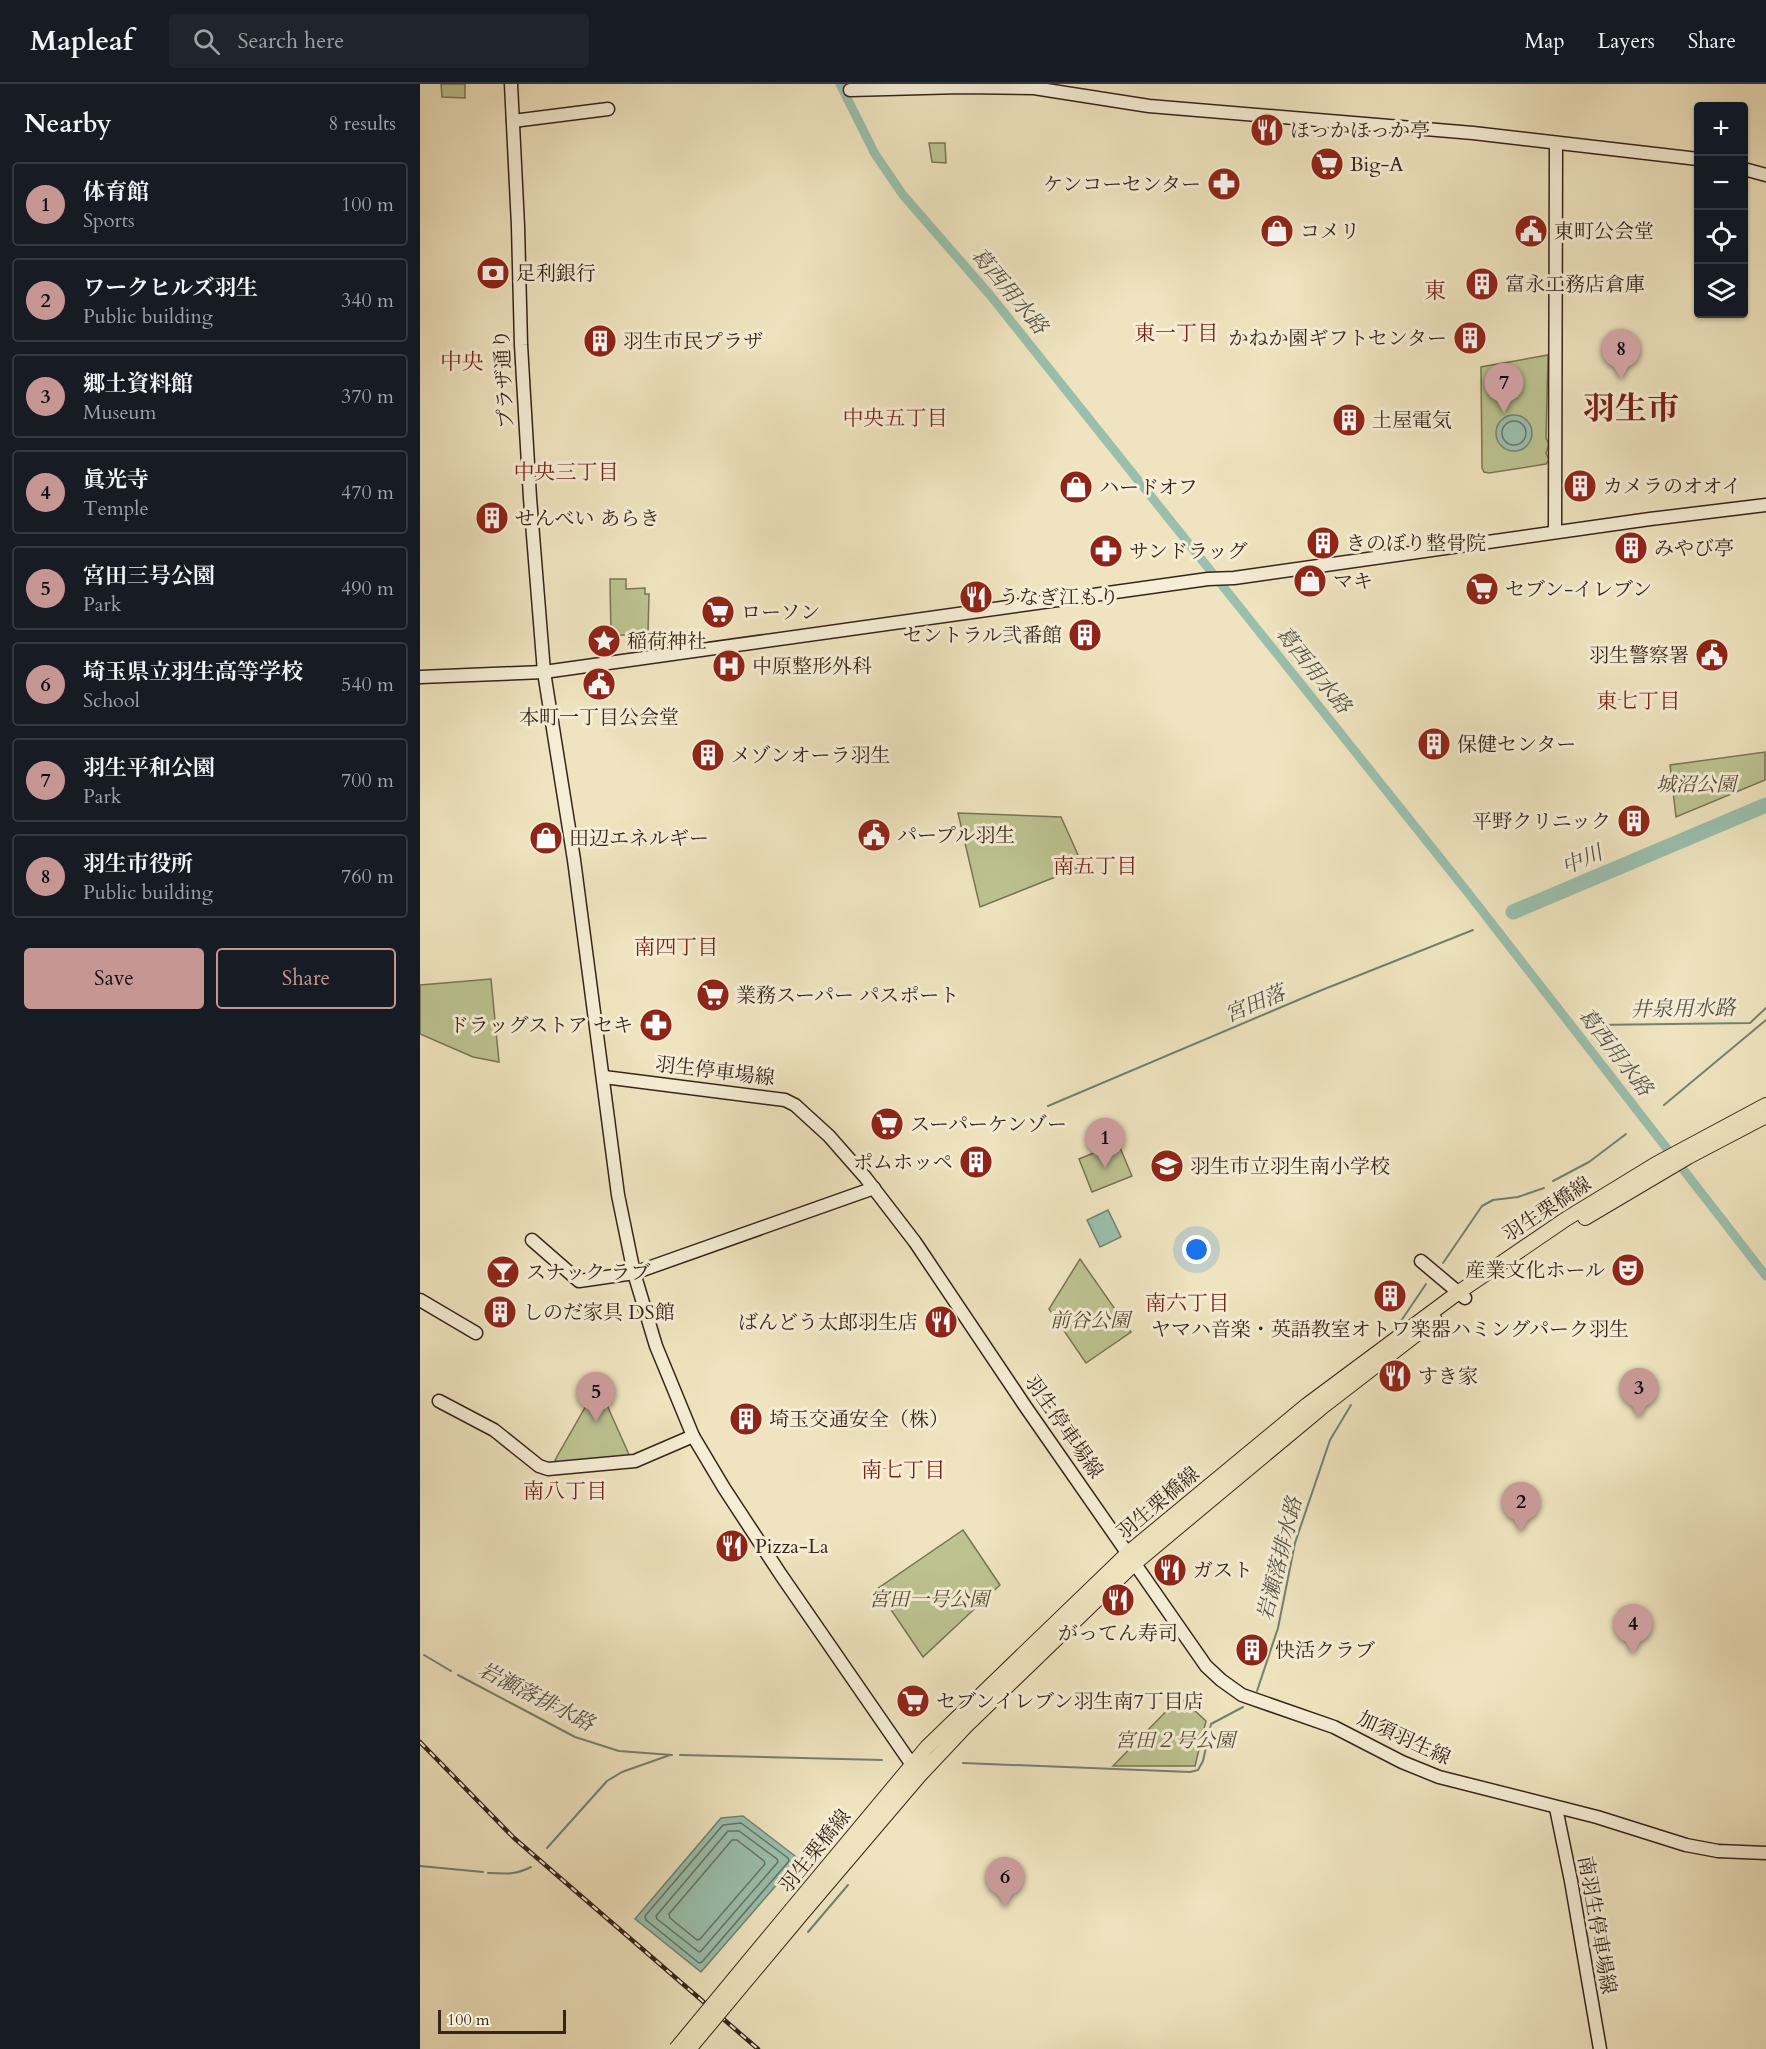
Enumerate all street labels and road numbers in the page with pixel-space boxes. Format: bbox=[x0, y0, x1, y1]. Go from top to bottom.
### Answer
street label: プラザ通り bbox=[488, 328, 520, 430]
street label: 羽生停車場線 bbox=[654, 1050, 776, 1092]
street label: 羽生栗橋線 bbox=[1498, 1170, 1596, 1248]
street label: 羽生停車場線 bbox=[1019, 1370, 1109, 1484]
street label: 羽生栗橋線 bbox=[1111, 1461, 1205, 1545]
street label: 加須羽生線 bbox=[1353, 1705, 1455, 1771]
street label: 羽生栗橋線 bbox=[773, 1804, 857, 1898]
street label: 南羽生停車場線 bbox=[1572, 1854, 1622, 1996]

